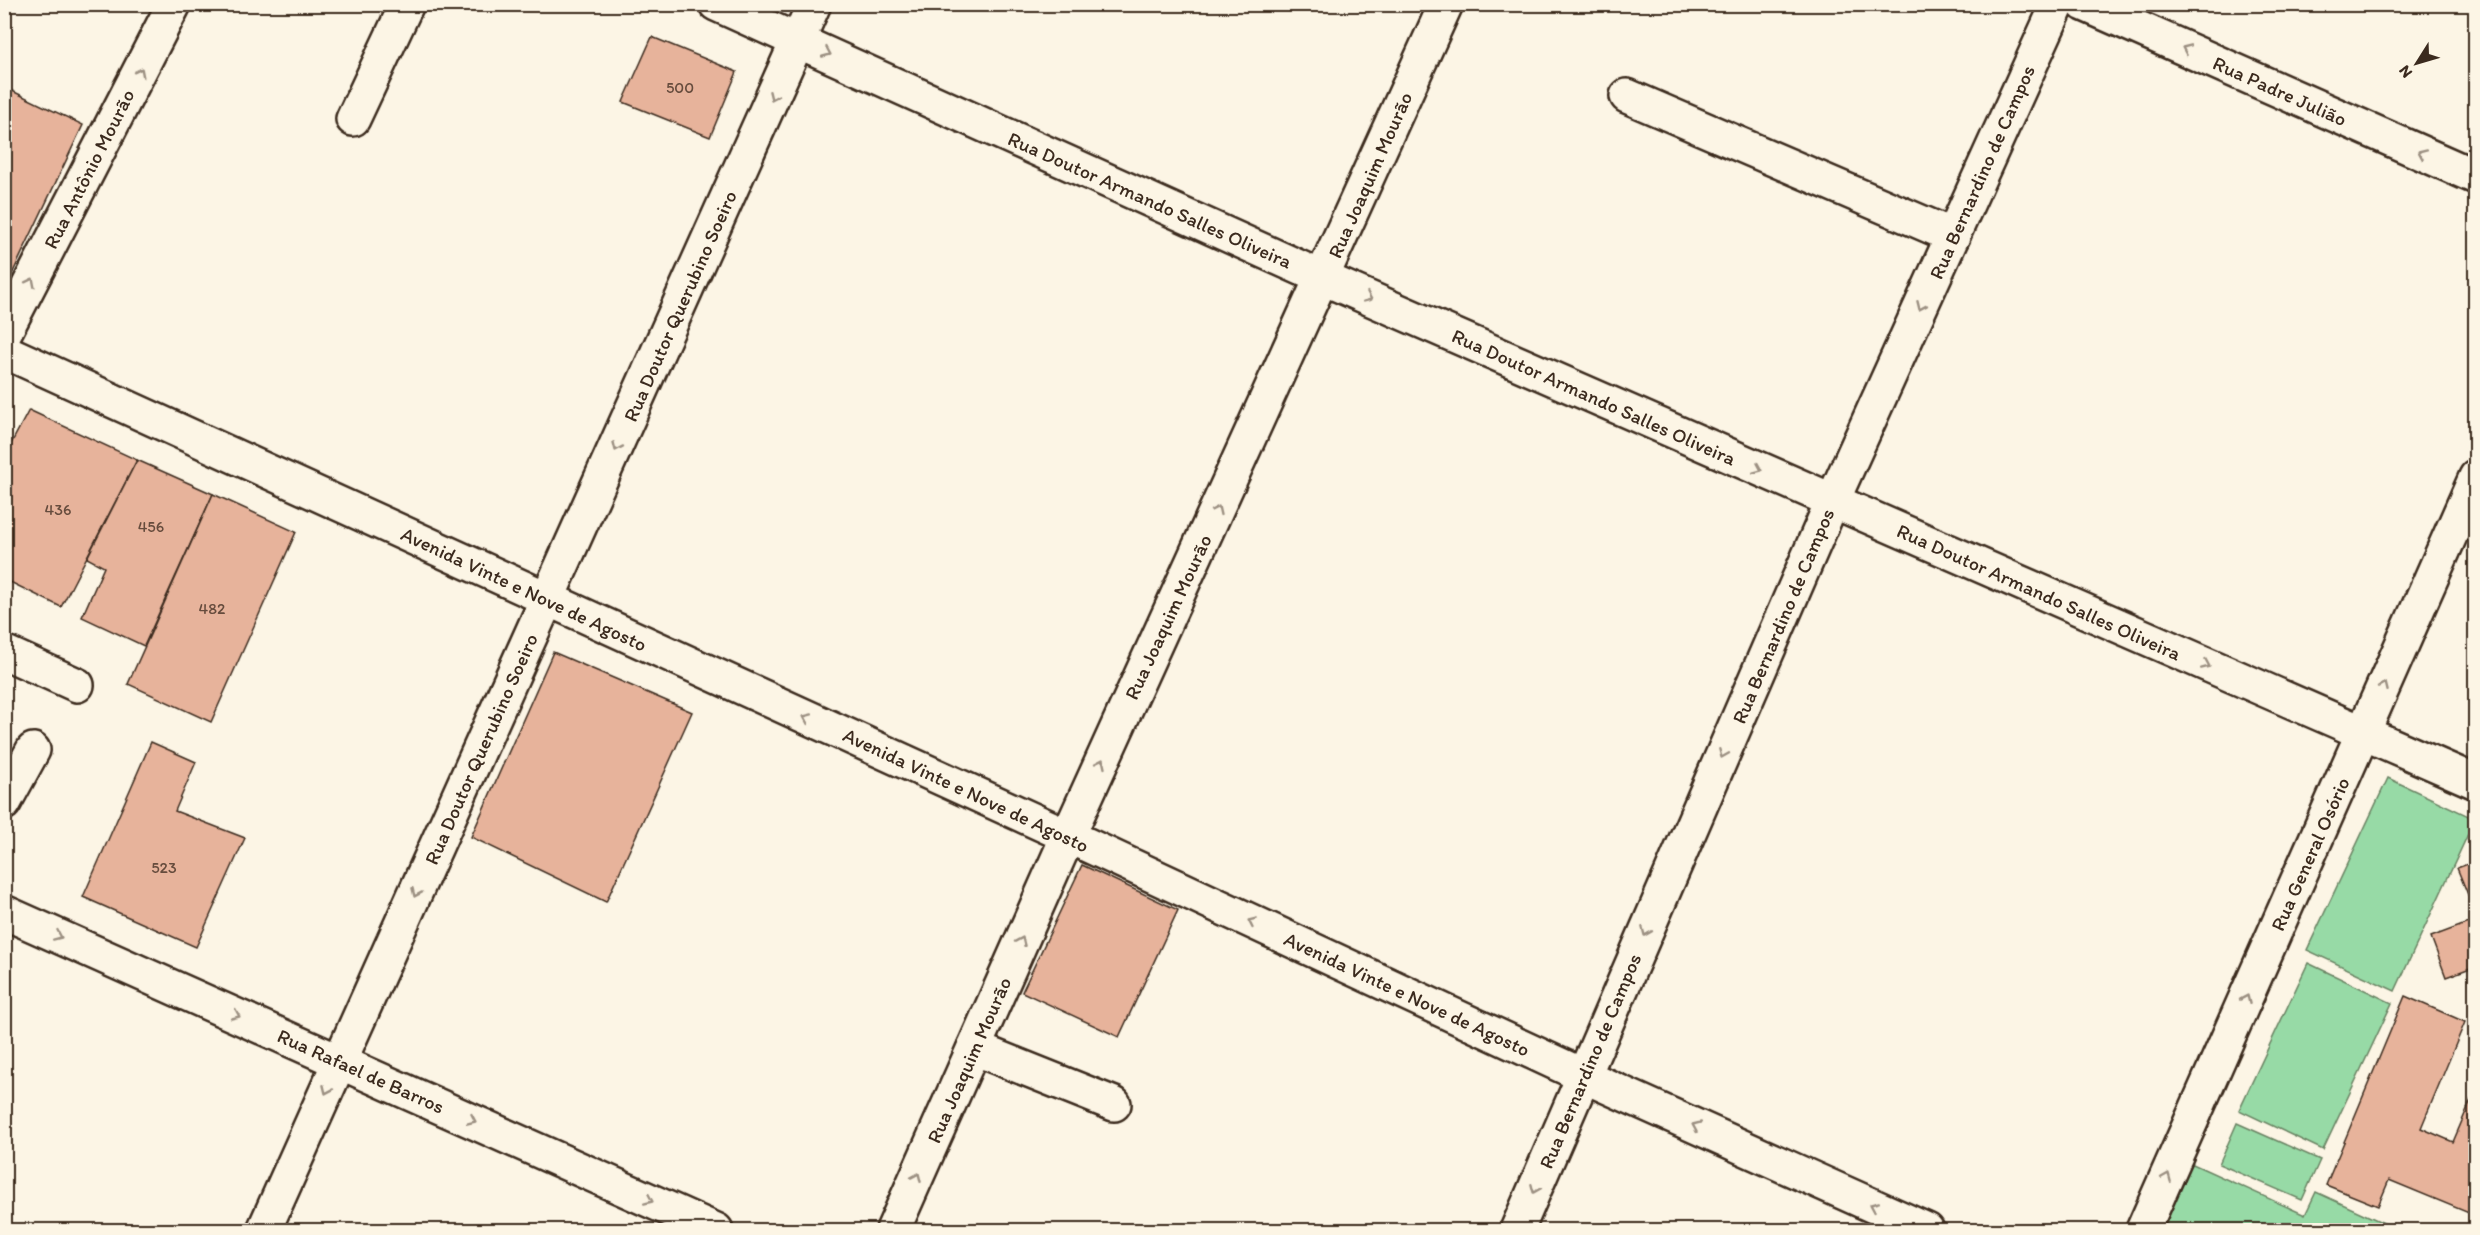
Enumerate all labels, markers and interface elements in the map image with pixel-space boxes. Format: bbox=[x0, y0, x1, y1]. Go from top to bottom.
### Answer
north arrow bbox=[2387, 33, 2447, 93]
one-way arrow bbox=[2181, 44, 2192, 56]
one-way arrow bbox=[820, 46, 831, 58]
street label: Rua Padre Julião bbox=[2209, 51, 2351, 131]
street label: Rua Bernardino de Campos bbox=[1924, 61, 2040, 283]
text: N bbox=[2395, 62, 2416, 82]
one-way arrow bbox=[133, 67, 144, 78]
house number: 500 bbox=[666, 78, 694, 97]
street label: Rua Antônio Mourão bbox=[38, 85, 140, 253]
street label: Rua Joaquim Mourão bbox=[1323, 88, 1417, 262]
one-way arrow bbox=[768, 90, 780, 101]
street label: Rua Doutor Armando Salles Oliveira bbox=[1004, 126, 1296, 274]
one-way arrow bbox=[2417, 148, 2428, 160]
street label: Rua Doutor Querubino Soeiro bbox=[618, 187, 742, 425]
one-way arrow bbox=[24, 278, 35, 289]
one-way arrow bbox=[1362, 291, 1373, 303]
one-way arrow bbox=[1916, 300, 1928, 311]
street label: Rua Doutor Armando Salles Oliveira bbox=[1448, 323, 1740, 471]
one-way arrow bbox=[612, 441, 624, 452]
one-way arrow bbox=[1752, 462, 1763, 474]
house number: 436 bbox=[45, 500, 71, 519]
one-way arrow bbox=[1210, 505, 1222, 516]
street label: Rua Bernardino de Campos bbox=[1727, 505, 1839, 727]
house number: 456 bbox=[138, 517, 164, 536]
street label: Rua Doutor Armando Salles Oliveira bbox=[1893, 518, 2185, 666]
street label: Avenida Vinte e Nove de Agosto bbox=[397, 521, 651, 657]
street label: Rua Joaquim Mourão bbox=[1119, 531, 1217, 703]
house number: 482 bbox=[199, 599, 226, 618]
street label: Rua Doutor Querubino Soeiro bbox=[419, 630, 543, 868]
one-way arrow bbox=[2200, 658, 2211, 670]
one-way arrow bbox=[2377, 681, 2389, 692]
one-way arrow bbox=[803, 713, 814, 725]
street label: Avenida Vinte e Nove de Agosto bbox=[839, 722, 1093, 858]
one-way arrow bbox=[1718, 747, 1730, 758]
one-way arrow bbox=[1094, 759, 1106, 770]
street label: Rua General Osório bbox=[2265, 773, 2355, 935]
house number: 523 bbox=[151, 858, 177, 877]
one-way arrow bbox=[411, 887, 423, 898]
one-way arrow bbox=[1247, 917, 1258, 929]
street label: Avenida Vinte e Nove de Agosto bbox=[1280, 926, 1534, 1062]
one-way arrow bbox=[1641, 926, 1653, 937]
one-way arrow bbox=[52, 928, 63, 940]
one-way arrow bbox=[1014, 937, 1026, 948]
street label: Rua Bernardino de Campos bbox=[1534, 950, 1646, 1172]
street label: Rua Joaquim Mourão bbox=[922, 973, 1016, 1147]
one-way arrow bbox=[2239, 994, 2251, 1005]
one-way arrow bbox=[230, 1008, 241, 1020]
street label: Rua Rafael de Barros bbox=[274, 1023, 448, 1119]
one-way arrow bbox=[323, 1084, 335, 1095]
one-way arrow bbox=[465, 1113, 476, 1125]
one-way arrow bbox=[1691, 1122, 1702, 1134]
one-way arrow bbox=[910, 1172, 922, 1183]
one-way arrow bbox=[2160, 1172, 2172, 1183]
one-way arrow bbox=[1530, 1182, 1542, 1193]
one-way arrow bbox=[643, 1193, 654, 1205]
one-way arrow bbox=[1869, 1202, 1880, 1214]

